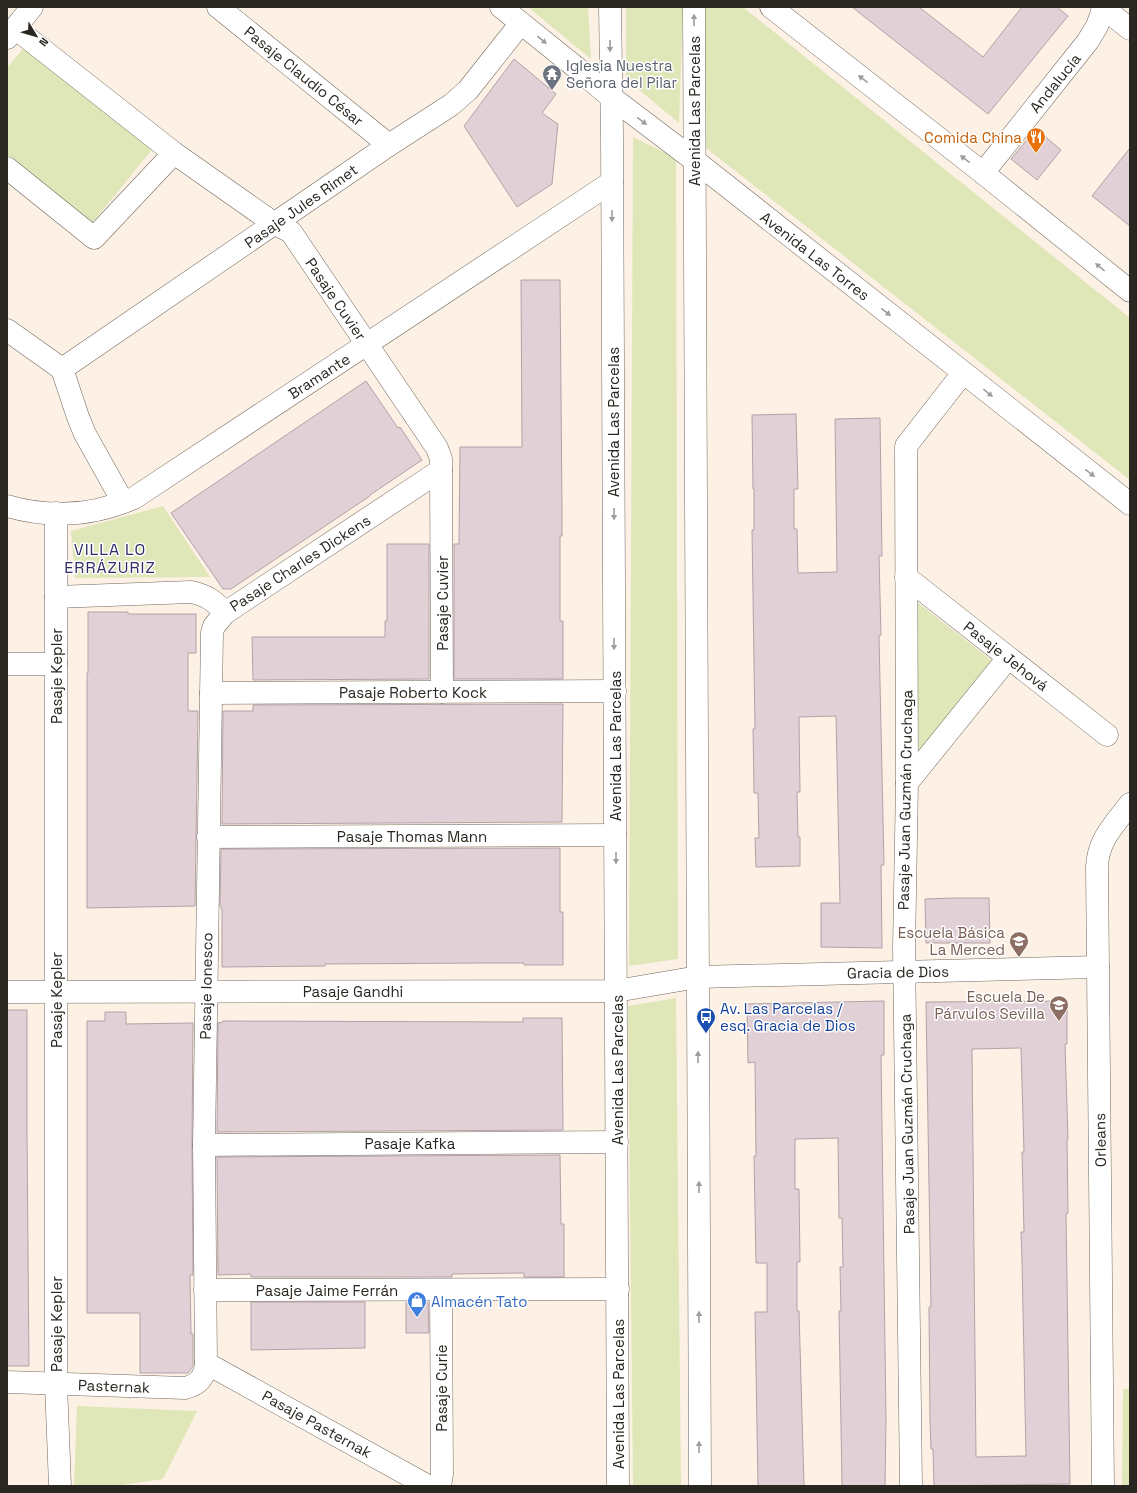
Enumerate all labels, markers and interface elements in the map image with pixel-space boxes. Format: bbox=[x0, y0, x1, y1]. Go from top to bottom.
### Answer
one-way arrow bbox=[691, 13, 697, 26]
north arrow bbox=[16, 16, 56, 56]
street label: Pasaje Claudio César bbox=[240, 22, 368, 130]
text: N bbox=[36, 35, 52, 49]
one-way arrow bbox=[536, 36, 547, 45]
street label: Avenida Las Parcelas bbox=[685, 36, 704, 186]
one-way arrow bbox=[607, 40, 613, 53]
street label: Andalucía bbox=[1025, 49, 1085, 117]
place label: Iglesia Nuestra Señora del Pilar bbox=[566, 56, 677, 92]
temple icon: Iglesia Nuestra Señora del Pilar bbox=[541, 63, 563, 91]
one-way arrow bbox=[857, 75, 868, 83]
one-way arrow bbox=[637, 117, 648, 125]
restaurant icon: Comida China bbox=[1025, 126, 1047, 154]
place label: Comida China bbox=[924, 128, 1022, 147]
one-way arrow bbox=[960, 155, 971, 164]
street label: Pasaje Jules Rimet bbox=[241, 160, 361, 252]
street label: Avenida Las Torres bbox=[757, 207, 873, 305]
one-way arrow bbox=[609, 210, 615, 223]
street label: Pasaje Cuvier bbox=[301, 254, 371, 344]
one-way arrow bbox=[1094, 262, 1105, 271]
one-way arrow bbox=[881, 308, 892, 316]
street label: Avenida Las Parcelas bbox=[604, 347, 623, 497]
street label: Bramante bbox=[284, 349, 354, 403]
one-way arrow bbox=[983, 388, 994, 397]
one-way arrow bbox=[1085, 469, 1096, 477]
one-way arrow bbox=[611, 508, 617, 521]
street label: Pasaje Charles Dickens bbox=[226, 510, 374, 616]
district label: VILLA LO ERRÁZURIZ bbox=[64, 539, 156, 578]
street label: Pasaje Cuvier bbox=[433, 555, 452, 651]
street label: Pasaje Jehová bbox=[960, 617, 1052, 695]
street label: Pasaje Kepler bbox=[47, 628, 66, 724]
one-way arrow bbox=[611, 638, 617, 651]
street label: Avenida Las Parcelas bbox=[606, 671, 625, 821]
street label: Pasaje Roberto Kock bbox=[339, 683, 487, 702]
street label: Pasaje Juan Guzmán Cruchaga bbox=[894, 689, 916, 910]
street label: Pasaje Thomas Mann bbox=[337, 827, 487, 846]
one-way arrow bbox=[612, 852, 619, 864]
place label: Escuela Básica La Merced bbox=[898, 923, 1005, 959]
school or university icon: Escuela Básica La Merced bbox=[1008, 930, 1030, 958]
street label: Pasaje Ionesco bbox=[196, 932, 216, 1040]
street label: Pasaje Kepler bbox=[47, 952, 66, 1048]
street label: Gracia de Dios bbox=[847, 962, 949, 982]
street label: Pasaje Gandhi bbox=[303, 982, 403, 1001]
place label: Escuela De Párvulos Sevilla bbox=[934, 987, 1045, 1023]
school or university icon: Escuela De Párvulos Sevilla bbox=[1048, 994, 1070, 1022]
street label: Avenida Las Parcelas bbox=[608, 995, 627, 1145]
place label: Av. Las Parcelas / esq. Gracia de Dios bbox=[720, 999, 856, 1035]
bus stop icon: Av. Las Parcelas / esq. Gracia de Dios bbox=[695, 1006, 717, 1034]
street label: Pasaje Juan Guzmán Cruchaga bbox=[896, 1013, 918, 1234]
one-way arrow bbox=[695, 1050, 701, 1063]
street label: Orleans bbox=[1090, 1113, 1110, 1167]
street label: Pasaje Kafka bbox=[365, 1134, 456, 1153]
one-way arrow bbox=[696, 1180, 702, 1193]
street label: Pasaje Kepler bbox=[47, 1276, 66, 1372]
street label: Pasaje Jaime Ferrán bbox=[256, 1281, 398, 1300]
shop icon: Almacén Tato bbox=[406, 1290, 428, 1318]
place label: Almacén Tato bbox=[431, 1292, 528, 1311]
one-way arrow bbox=[696, 1310, 702, 1323]
street label: Avenida Las Parcelas bbox=[609, 1319, 628, 1469]
street label: Pasaje Curie bbox=[432, 1344, 451, 1432]
street label: Pasternak bbox=[78, 1375, 150, 1397]
street label: Pasaje Pasternak bbox=[259, 1386, 375, 1462]
one-way arrow bbox=[696, 1440, 702, 1453]

